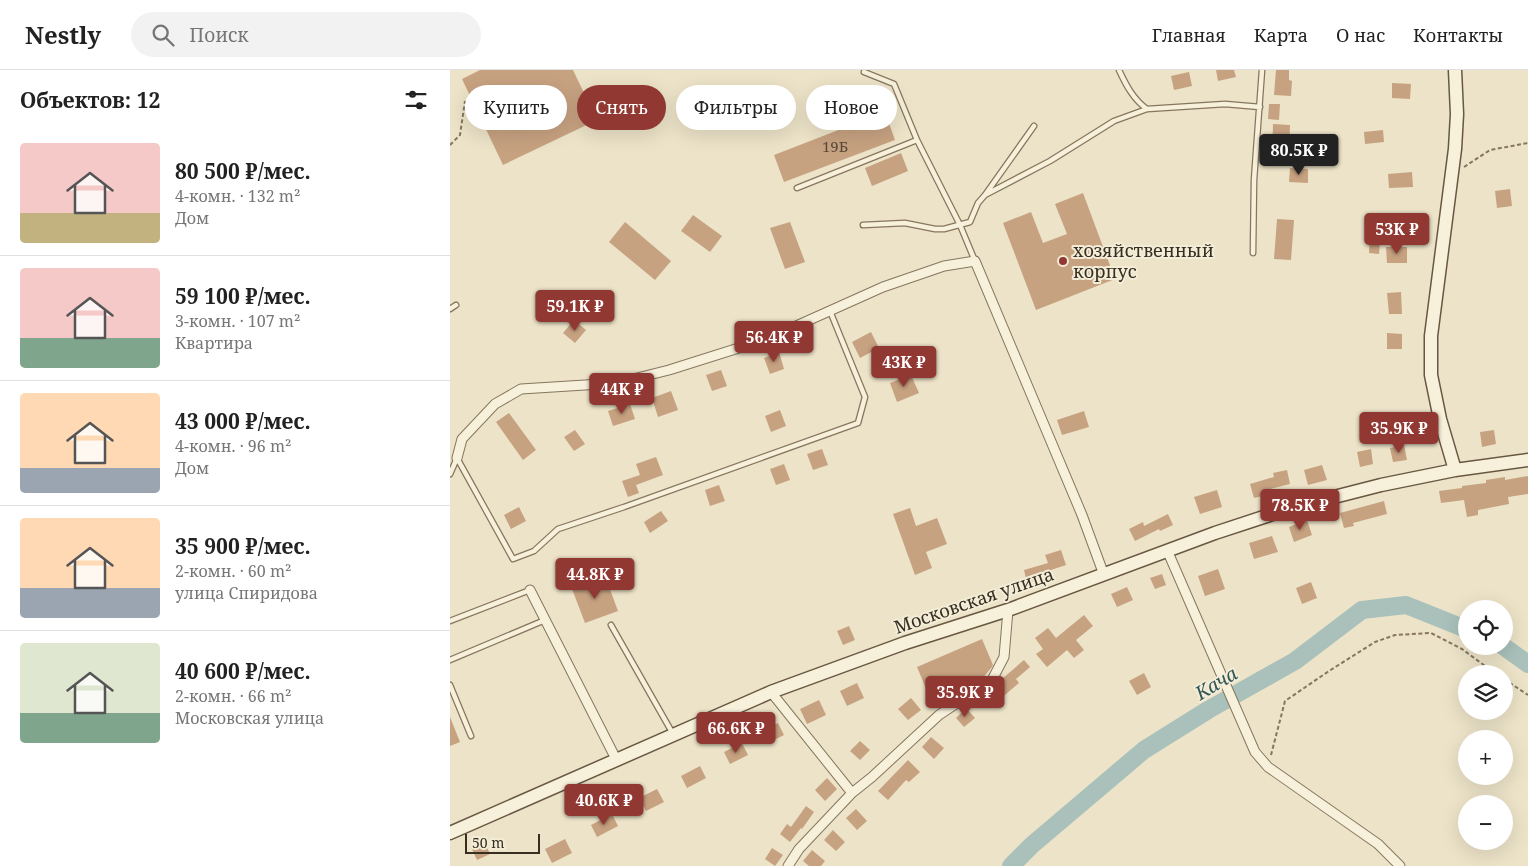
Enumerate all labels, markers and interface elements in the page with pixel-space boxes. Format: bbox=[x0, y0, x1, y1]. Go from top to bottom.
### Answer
search box bbox=[131, 12, 481, 57]
text: Nestly bbox=[25, 18, 101, 51]
icon: search bbox=[149, 21, 177, 49]
text: Поиск bbox=[189, 22, 249, 48]
text: Главная bbox=[1152, 23, 1226, 47]
text: Карта bbox=[1254, 23, 1308, 47]
text: О нас bbox=[1336, 23, 1385, 47]
text: Контакты bbox=[1413, 23, 1503, 47]
chip: Купить bbox=[465, 85, 567, 130]
chip: Снять bbox=[577, 85, 666, 130]
chip: Фильтры bbox=[676, 85, 796, 130]
chip: Новое bbox=[806, 85, 897, 130]
text: Объектов: 12 bbox=[20, 86, 160, 114]
icon: filters bbox=[402, 86, 430, 114]
pin: 80.5K ₽ bbox=[1253, 134, 1345, 176]
house number: 19Б bbox=[822, 136, 848, 156]
text: 80.5K ₽ bbox=[1270, 139, 1328, 161]
text: 80 500 ₽/мес. bbox=[175, 157, 311, 185]
icon: home bbox=[60, 163, 120, 223]
text: 4-комн. · 132 m² bbox=[175, 185, 300, 207]
text: Дом bbox=[175, 207, 209, 229]
pin: 53K ₽ bbox=[1362, 212, 1432, 255]
text: 53K ₽ bbox=[1375, 218, 1419, 240]
place label: хозяйственный корпус bbox=[1073, 238, 1214, 283]
marker: хозяйственный корпус bbox=[1057, 255, 1069, 267]
text: 59 100 ₽/мес. bbox=[175, 282, 311, 310]
icon: home bbox=[60, 288, 120, 348]
pin: 59.1K ₽ bbox=[529, 290, 621, 332]
text: 59.1K ₽ bbox=[546, 295, 604, 317]
text: 3-комн. · 107 m² bbox=[175, 310, 300, 332]
pin: 56.4K ₽ bbox=[728, 320, 820, 363]
text: 56.4K ₽ bbox=[745, 326, 803, 348]
text: Квартира bbox=[175, 332, 253, 354]
pin: 43K ₽ bbox=[869, 346, 939, 388]
text: 43K ₽ bbox=[882, 351, 926, 373]
pin: 44K ₽ bbox=[587, 372, 657, 415]
text: 44K ₽ bbox=[600, 378, 644, 400]
text: 43 000 ₽/мес. bbox=[175, 407, 311, 435]
pin: 35.9K ₽ bbox=[1353, 412, 1445, 454]
icon: home bbox=[60, 413, 120, 473]
text: 35.9K ₽ bbox=[1370, 417, 1428, 439]
text: 4-комн. · 96 m² bbox=[175, 435, 291, 457]
text: Дом bbox=[175, 457, 209, 479]
pin: 78.5K ₽ bbox=[1254, 488, 1346, 531]
text: 78.5K ₽ bbox=[1271, 494, 1329, 516]
text: 35 900 ₽/мес. bbox=[175, 532, 311, 560]
icon: home bbox=[60, 538, 120, 598]
pin: 44.8K ₽ bbox=[549, 558, 641, 600]
text: 2-комн. · 60 m² bbox=[175, 560, 291, 582]
street label: Московская улица bbox=[890, 561, 1057, 639]
text: 44.8K ₽ bbox=[566, 563, 624, 585]
text: улица Спиридова bbox=[175, 582, 318, 604]
map controls bbox=[1458, 600, 1513, 850]
button: locate bbox=[1458, 600, 1513, 655]
text: 40 600 ₽/мес. bbox=[175, 657, 311, 685]
water label: Кача bbox=[1189, 660, 1242, 706]
icon: home bbox=[60, 663, 120, 723]
button: layers bbox=[1458, 665, 1513, 720]
pin: 35.9K ₽ bbox=[919, 676, 1011, 718]
text: 35.9K ₽ bbox=[936, 681, 994, 703]
text: 2-комн. · 66 m² bbox=[175, 685, 291, 707]
text: Московская улица bbox=[175, 707, 324, 729]
pin: 66.6K ₽ bbox=[690, 712, 782, 754]
text: 66.6K ₽ bbox=[707, 717, 765, 739]
button: + bbox=[1458, 730, 1513, 785]
pin: 40.6K ₽ bbox=[558, 784, 650, 826]
text: 40.6K ₽ bbox=[575, 789, 633, 811]
button: − bbox=[1458, 795, 1513, 850]
scale bar bbox=[465, 831, 540, 854]
text: 50 m bbox=[472, 833, 505, 852]

